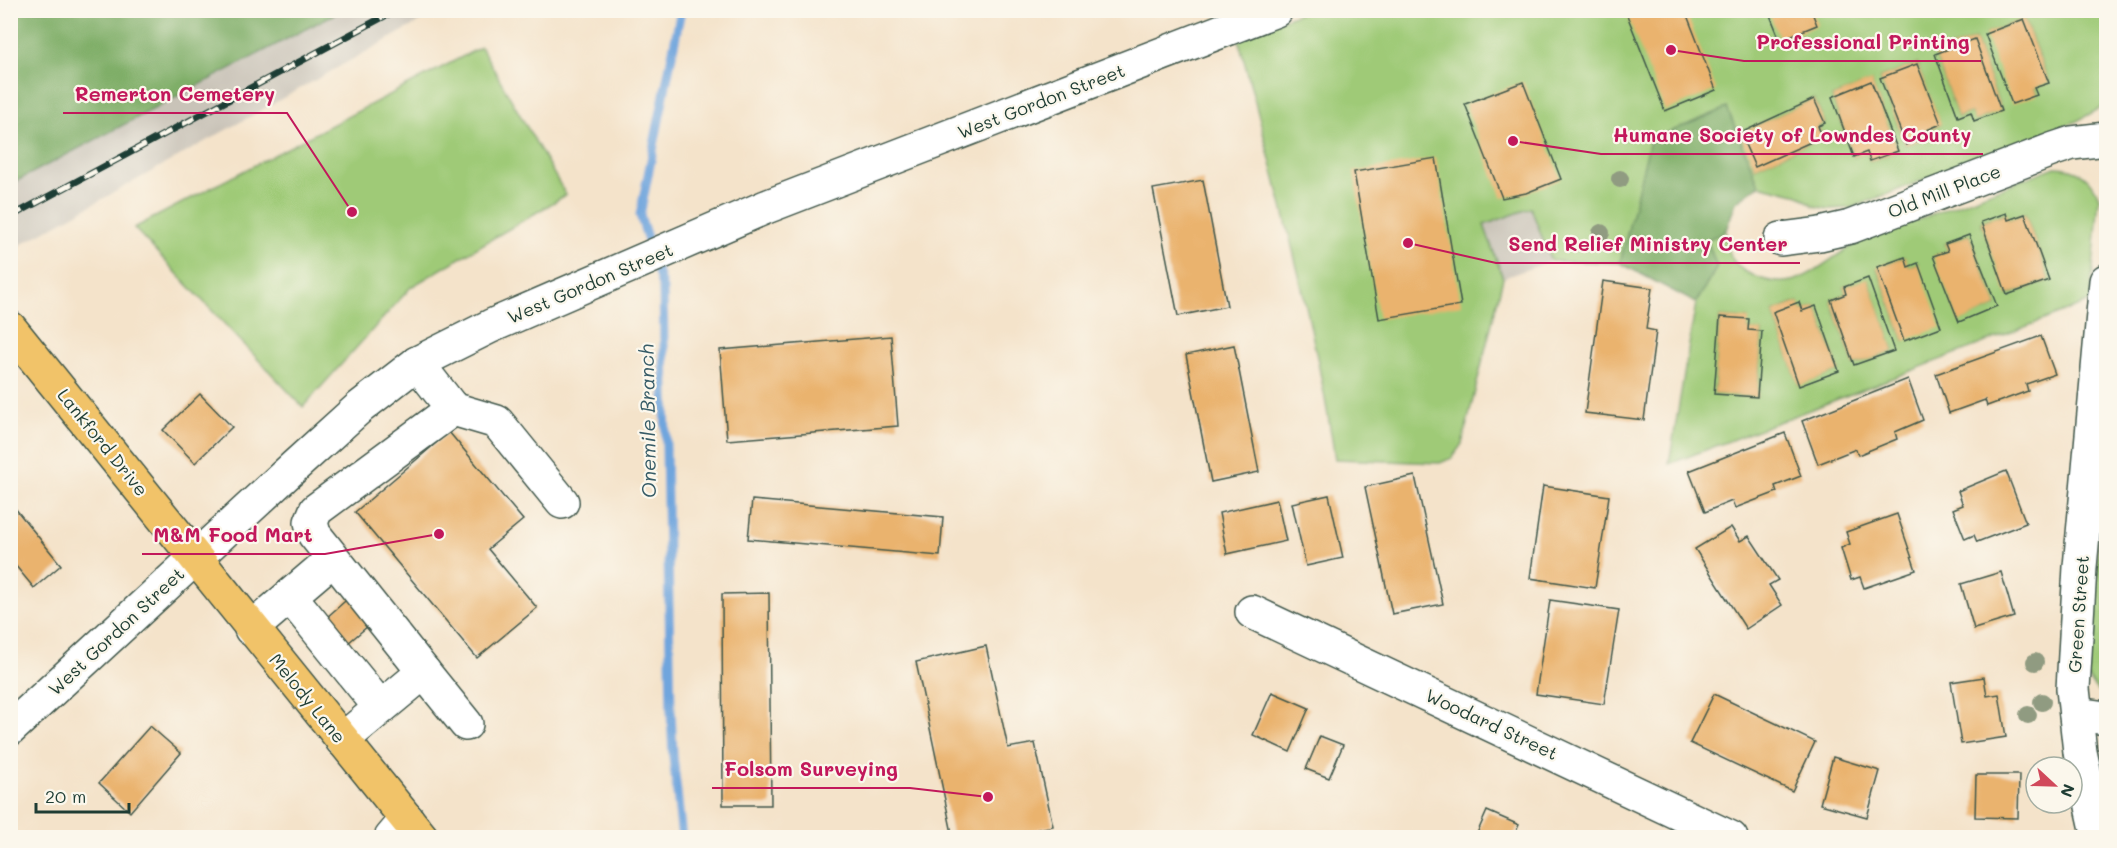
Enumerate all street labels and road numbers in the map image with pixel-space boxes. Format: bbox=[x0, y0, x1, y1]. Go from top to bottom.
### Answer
street label: West Gordon Street bbox=[954, 58, 1128, 144]
street label: Old Mill Place bbox=[1884, 158, 2004, 224]
street label: West Gordon Street bbox=[504, 237, 676, 329]
street label: Lankford Drive bbox=[52, 383, 154, 501]
street label: Green Street bbox=[2062, 554, 2094, 674]
street label: West Gordon Street bbox=[43, 562, 189, 700]
street label: Melody Lane bbox=[264, 648, 352, 748]
street label: Woodard Street bbox=[1422, 683, 1562, 765]

